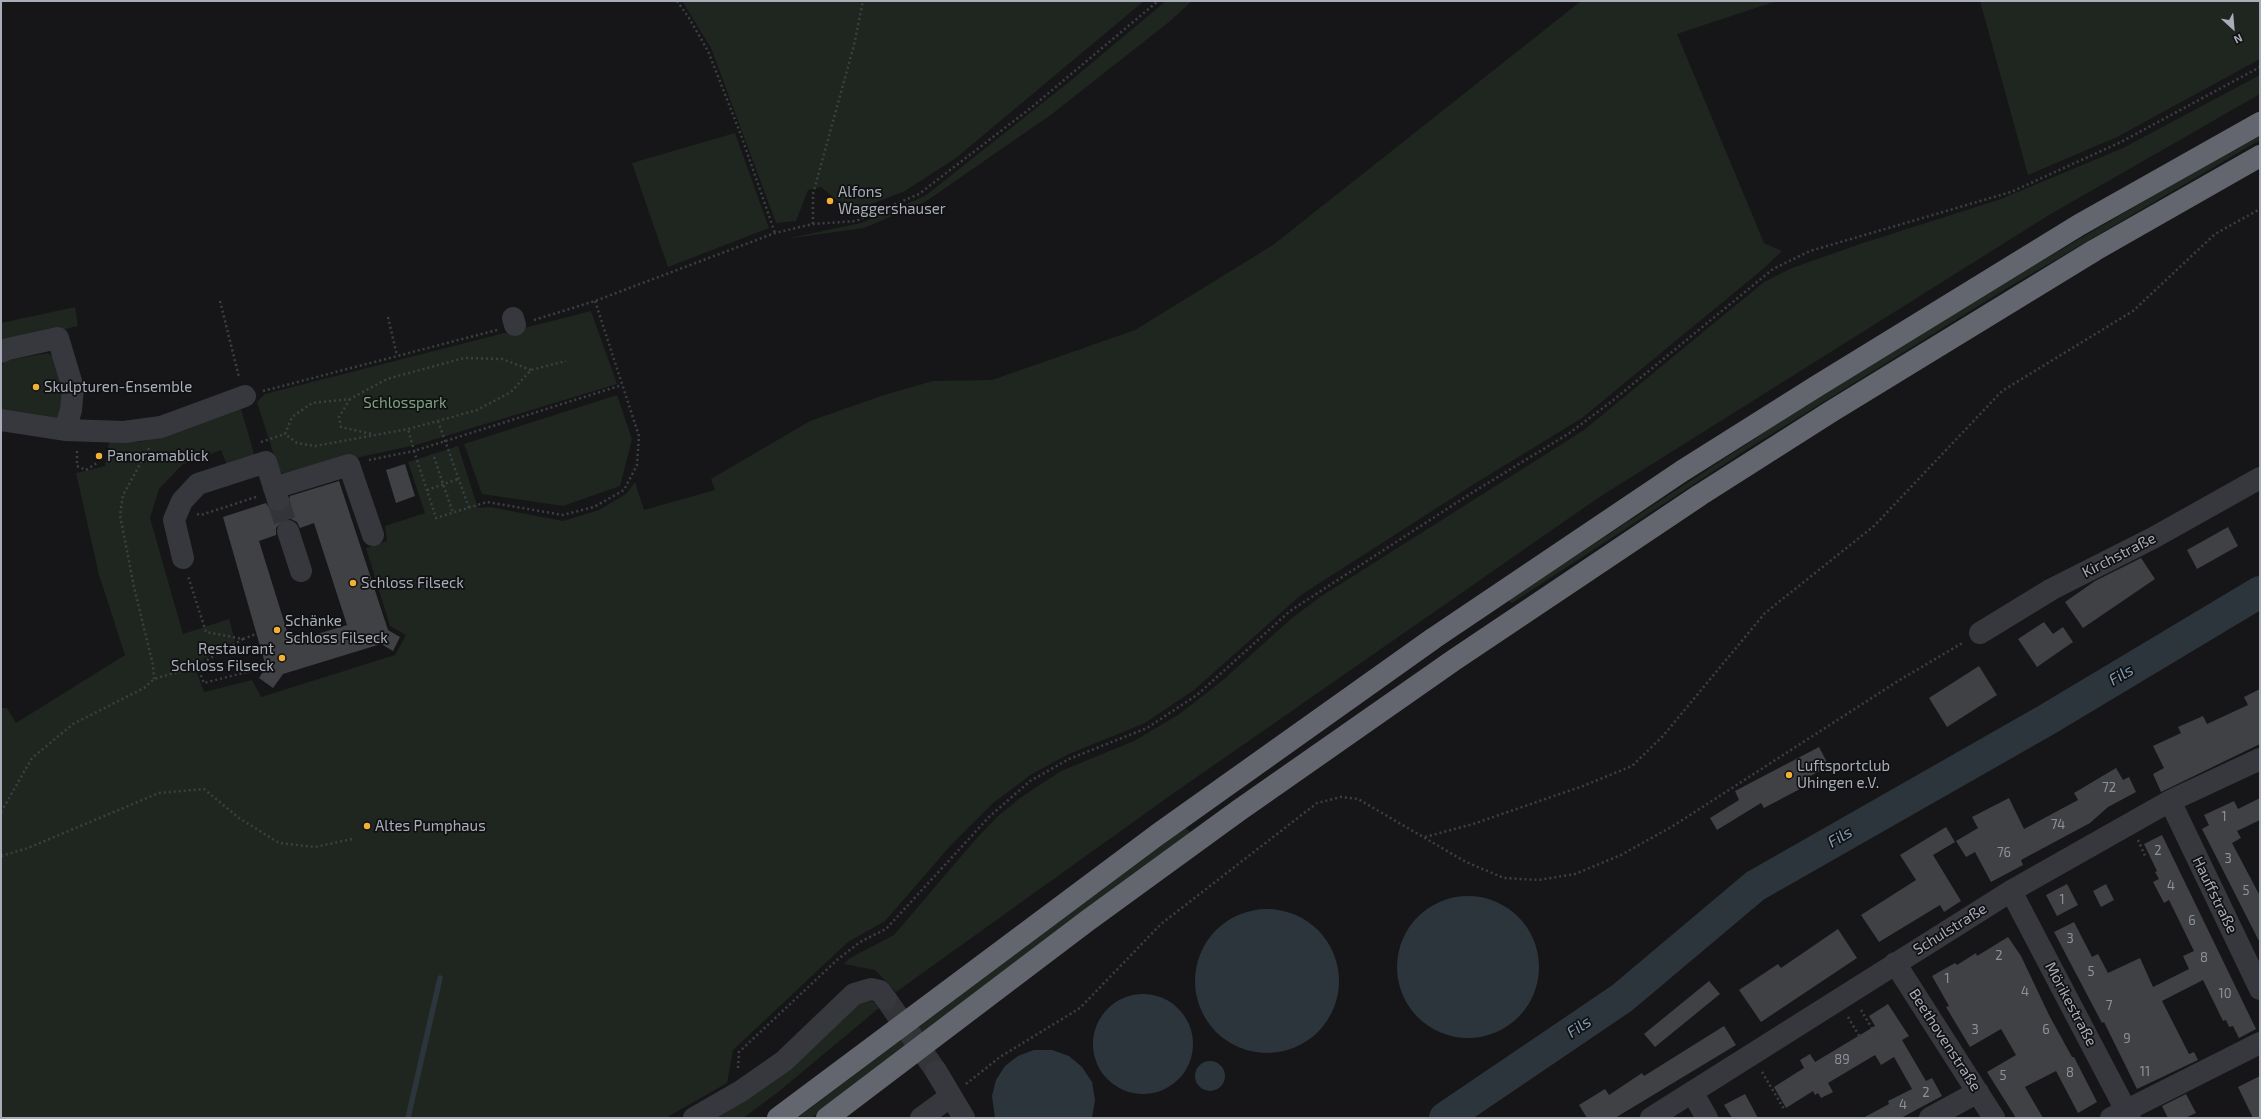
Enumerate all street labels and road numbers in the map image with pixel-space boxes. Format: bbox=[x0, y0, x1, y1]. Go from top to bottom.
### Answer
street label: Kirchstraße bbox=[2079, 529, 2159, 581]
street label: Hauffstraße bbox=[2189, 854, 2241, 936]
street label: Schulstraße bbox=[1910, 899, 1990, 959]
street label: Mörikestraße bbox=[2041, 959, 2101, 1049]
street label: Beethovenstraße bbox=[1905, 985, 1985, 1095]

